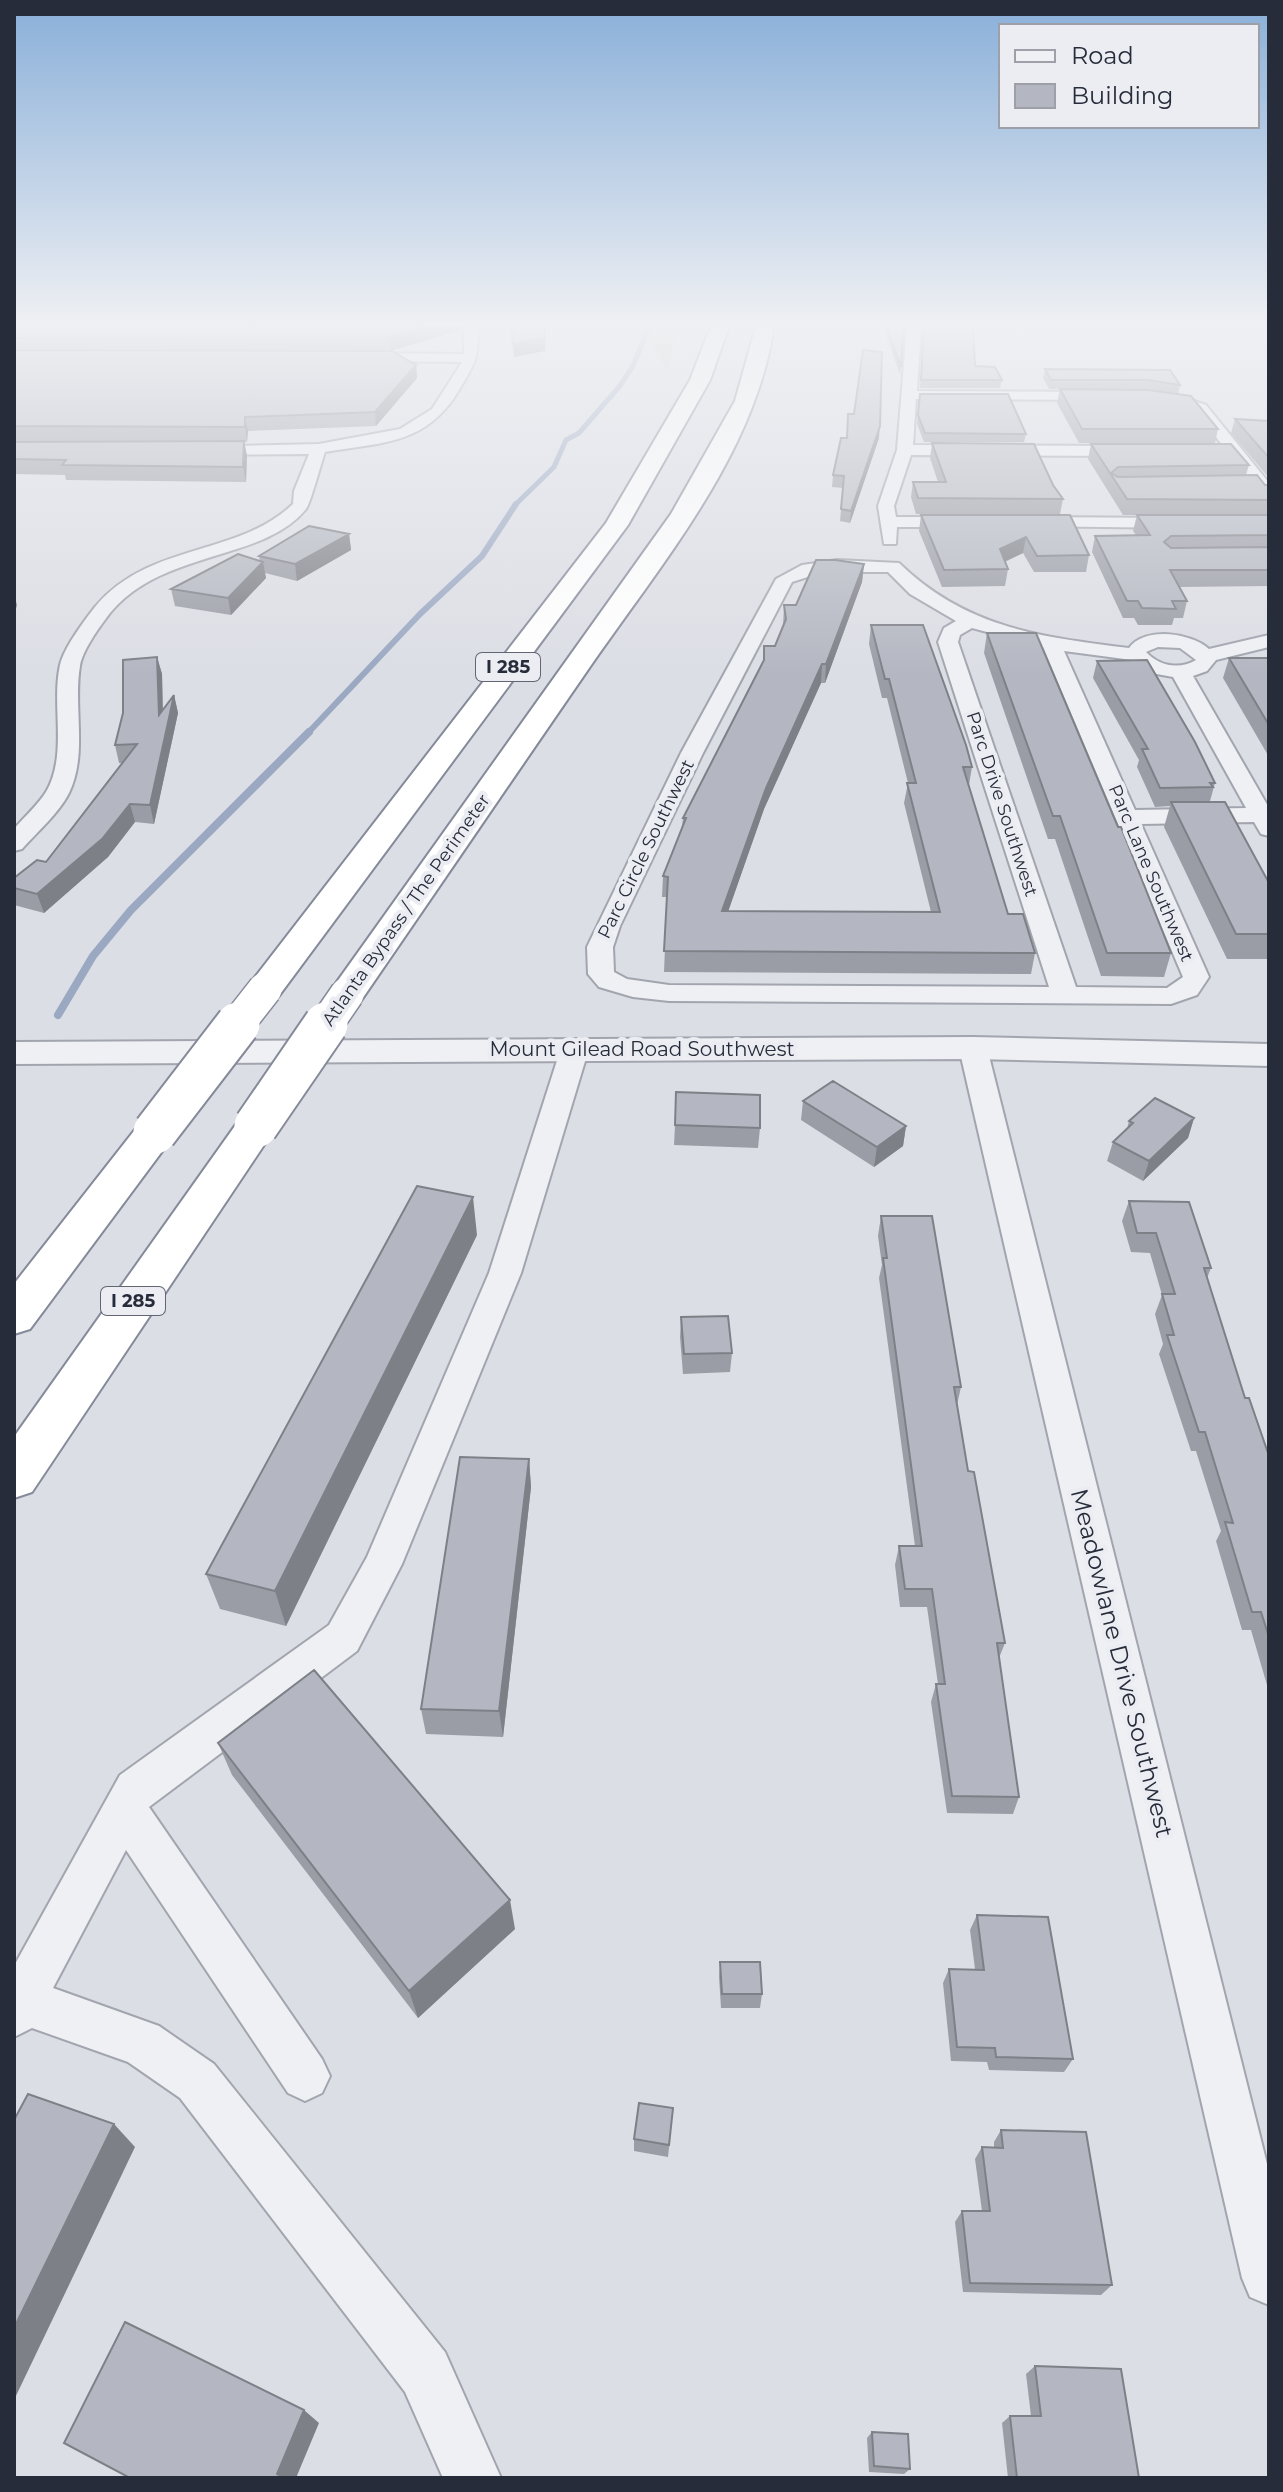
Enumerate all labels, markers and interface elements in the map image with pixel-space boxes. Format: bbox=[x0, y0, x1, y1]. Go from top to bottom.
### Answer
legend bbox=[999, 24, 1259, 128]
text: Road bbox=[1071, 41, 1134, 70]
text: Building bbox=[1071, 81, 1174, 110]
road number: I 285 bbox=[476, 653, 540, 681]
street label: Parc Drive Southwest bbox=[962, 709, 1042, 899]
street label: Parc Circle Southwest bbox=[593, 756, 699, 942]
street label: Parc Lane Southwest bbox=[1104, 781, 1198, 965]
street label: Atlanta Bypass / The Perimeter bbox=[317, 790, 495, 1030]
street label: Mount Gilead Road Southwest bbox=[489, 1037, 795, 1061]
road number: I 285 bbox=[101, 1287, 165, 1315]
street label: Meadowlane Drive Southwest bbox=[1065, 1486, 1179, 1841]

